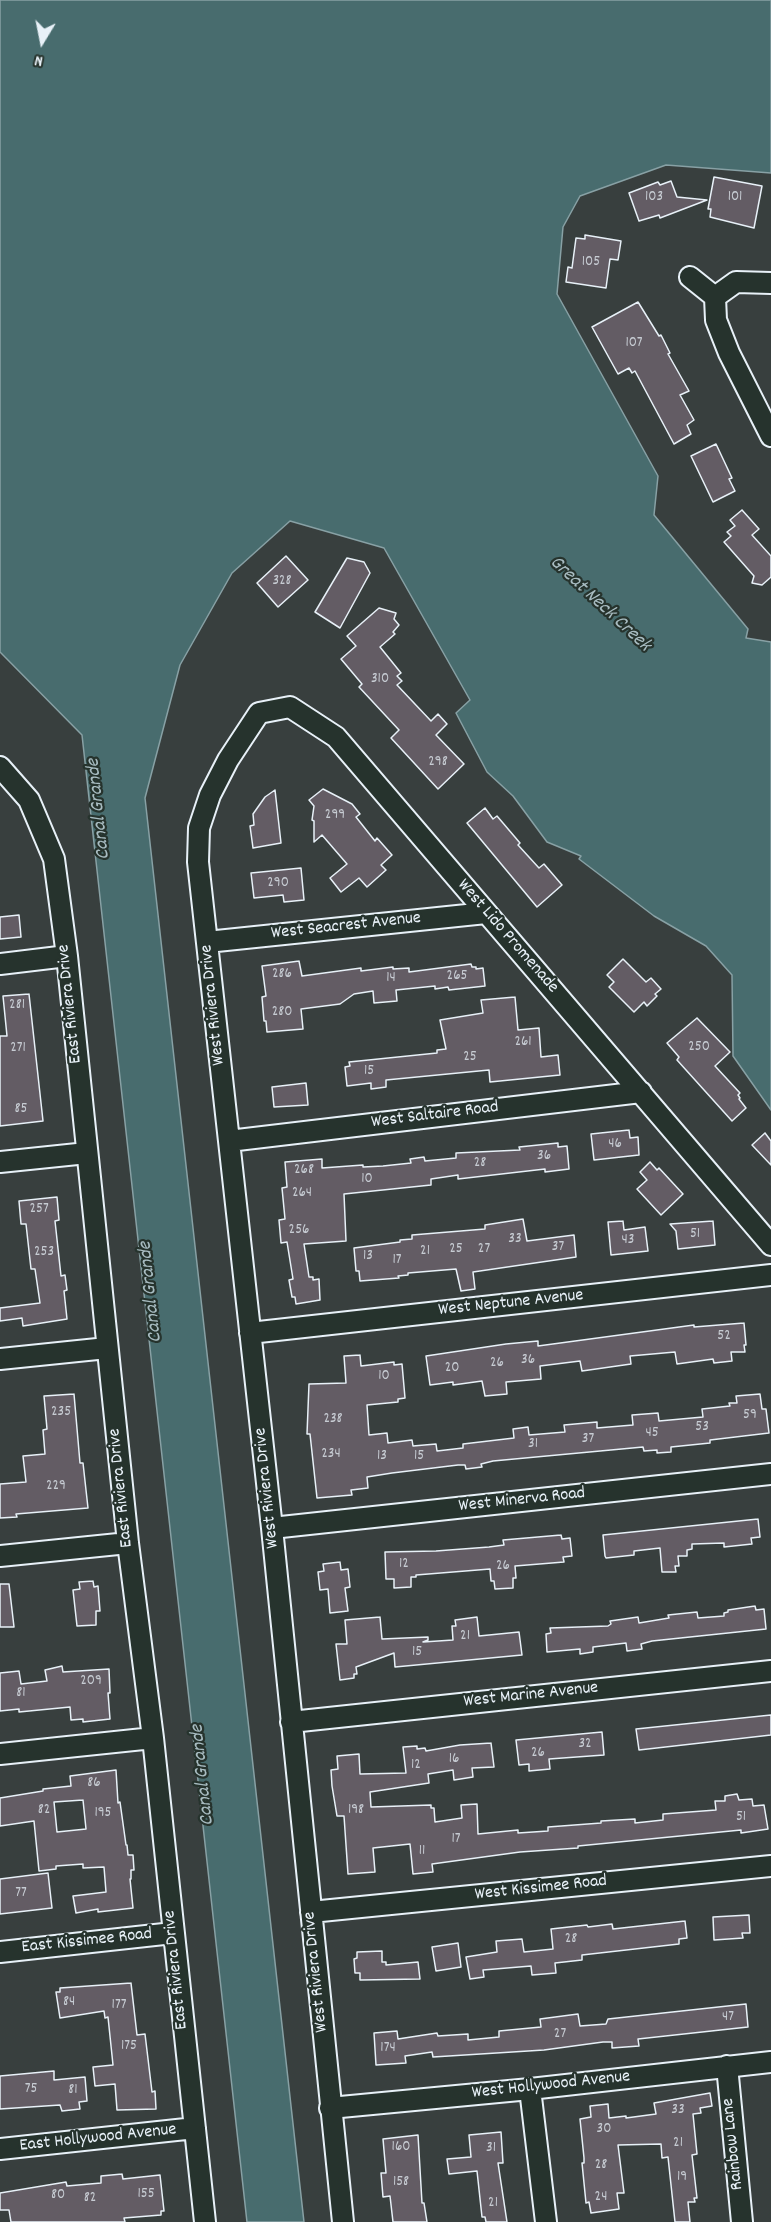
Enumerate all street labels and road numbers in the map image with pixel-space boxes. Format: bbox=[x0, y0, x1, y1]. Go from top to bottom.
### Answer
street label: West Lido Promenade bbox=[452, 876, 562, 998]
street label: West Seacrest Avenue bbox=[270, 908, 422, 946]
street label: East Riviera Drive bbox=[54, 943, 88, 1065]
street label: West Riviera Drive bbox=[197, 944, 231, 1066]
street label: West Saltaire Road bbox=[370, 1097, 500, 1135]
street label: West Neptune Avenue bbox=[437, 1286, 585, 1322]
street label: East Riviera Drive bbox=[105, 1427, 139, 1549]
street label: West Riviera Drive bbox=[251, 1427, 285, 1549]
street label: West Minerva Road bbox=[458, 1484, 586, 1518]
street label: West Marine Avenue bbox=[463, 1678, 599, 1714]
street label: West Kissimee Road bbox=[474, 1871, 608, 1907]
street label: East Riviera Drive bbox=[160, 1909, 194, 2031]
street label: West Riviera Drive bbox=[300, 1911, 334, 2033]
street label: East Kissimee Road bbox=[21, 1924, 153, 1960]
street label: West Hollywood Avenue bbox=[471, 2067, 631, 2105]
street label: Rainbow Lane bbox=[718, 2097, 750, 2191]
street label: East Hollywood Avenue bbox=[19, 2120, 177, 2158]

